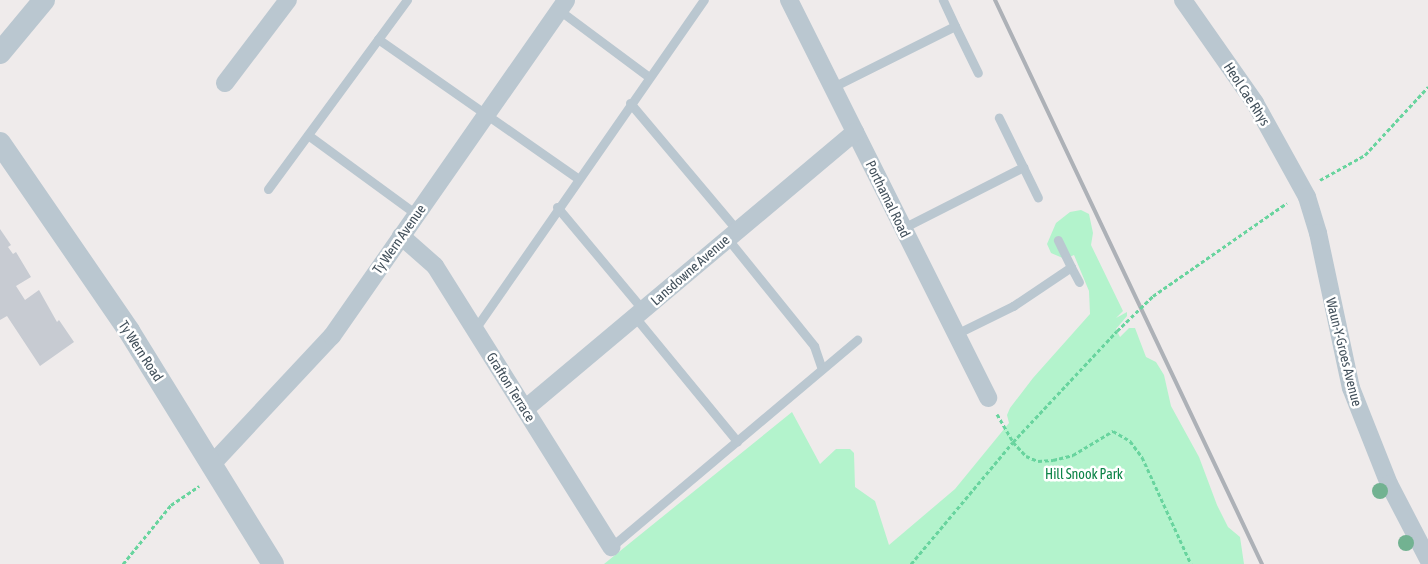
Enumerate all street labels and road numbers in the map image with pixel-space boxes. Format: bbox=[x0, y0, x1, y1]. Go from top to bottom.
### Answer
street label: Heol Cae Rhys bbox=[1220, 59, 1274, 129]
street label: Porthamal Road bbox=[862, 158, 914, 240]
street label: Ty Wern Avenue bbox=[369, 201, 429, 277]
street label: Lansdowne Avenue bbox=[647, 231, 733, 309]
street label: Waun-Y-Groes Avenue bbox=[1322, 296, 1366, 408]
street label: Ty Wern Road bbox=[115, 318, 167, 384]
street label: Grafton Terrace bbox=[483, 349, 539, 425]

